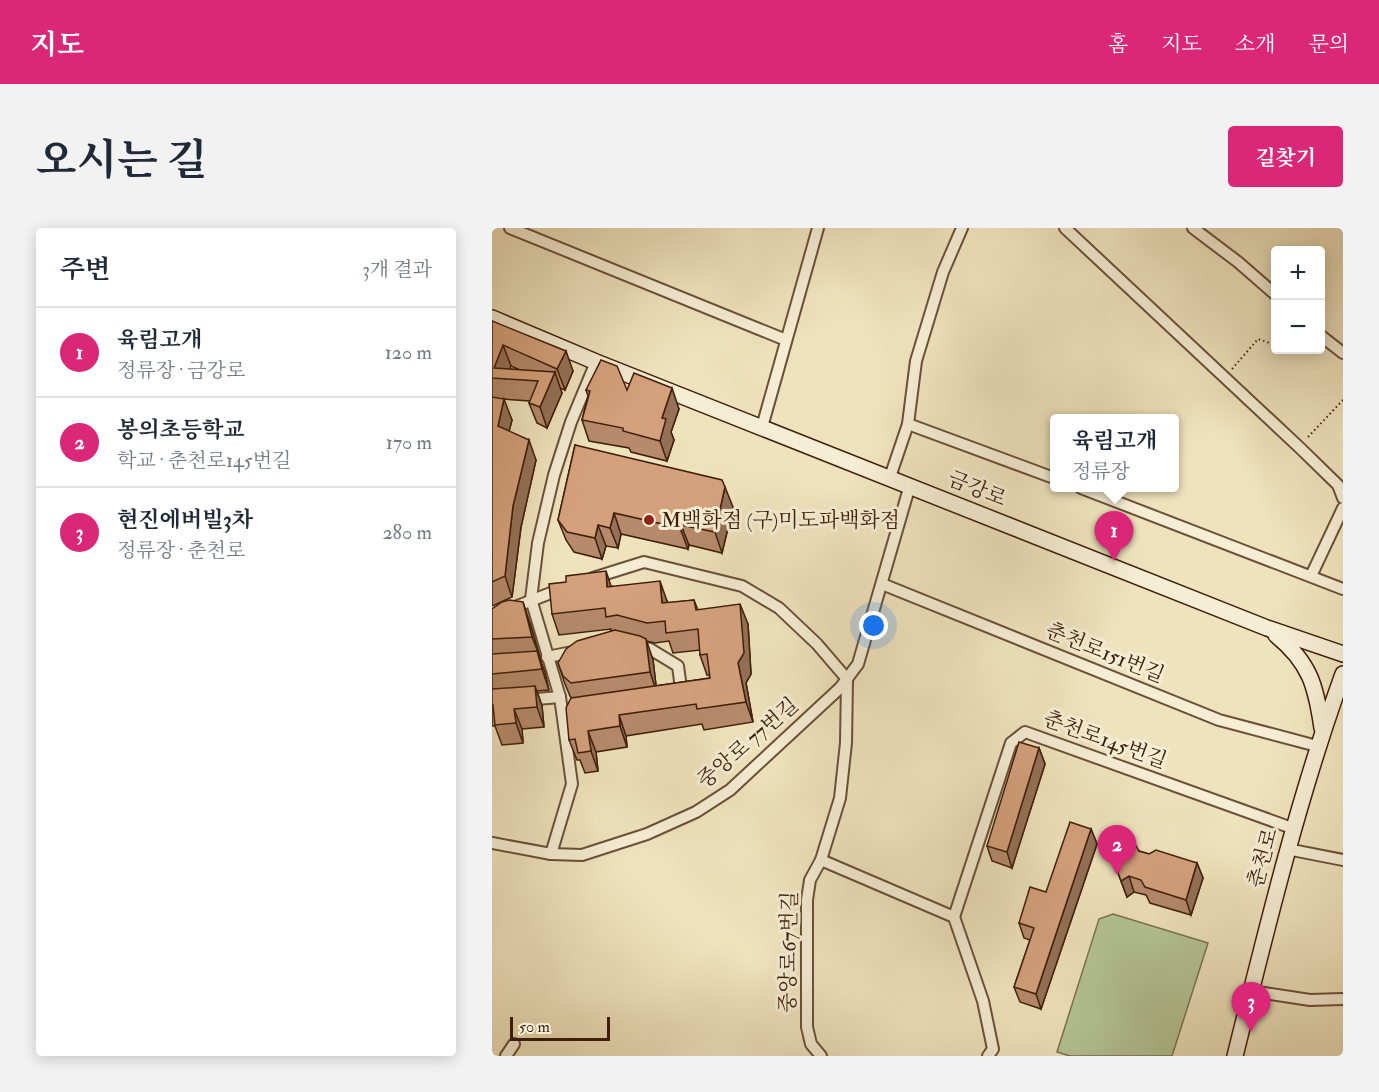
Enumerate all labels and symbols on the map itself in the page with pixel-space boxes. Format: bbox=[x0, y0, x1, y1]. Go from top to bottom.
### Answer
street label: 금강로 bbox=[944, 465, 1010, 513]
place label: M백화점 (구)미도파백화점 bbox=[661, 507, 900, 534]
pin: 1 bbox=[1094, 512, 1134, 561]
marker: M백화점 (구)미도파백화점 bbox=[642, 513, 656, 527]
your location bbox=[859, 611, 888, 640]
street label: 춘천로151번길 bbox=[1042, 617, 1168, 689]
street label: 중앙로 77번길 bbox=[692, 692, 804, 794]
street label: 춘천로145번길 bbox=[1040, 705, 1170, 775]
street label: 춘천로 bbox=[1242, 825, 1284, 891]
pin: 2 bbox=[1098, 826, 1136, 875]
street label: 중앙로67번길 bbox=[774, 891, 804, 1013]
pin: 3 bbox=[1232, 982, 1270, 1032]
scale bar bbox=[510, 1014, 610, 1042]

